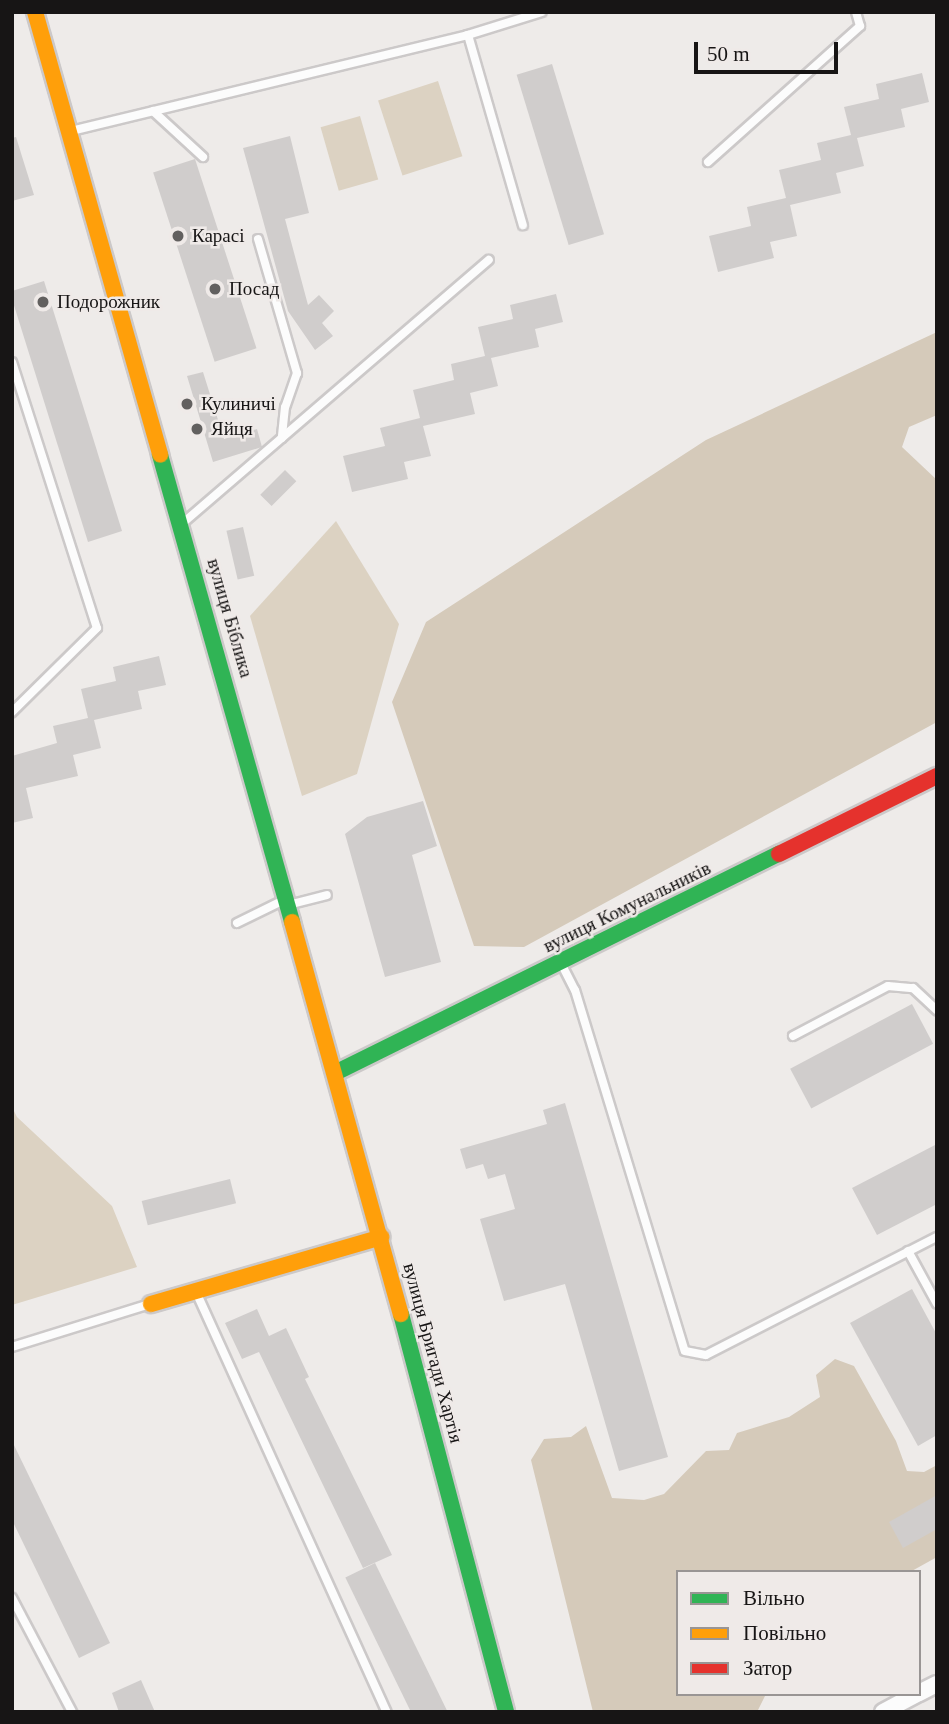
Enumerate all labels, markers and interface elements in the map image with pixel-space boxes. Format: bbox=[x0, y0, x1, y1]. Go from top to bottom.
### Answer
scale bar bbox=[697, 28, 841, 72]
text: 50 m bbox=[707, 42, 750, 66]
place label: Карасі bbox=[192, 225, 245, 247]
marker: Карасі bbox=[170, 228, 186, 244]
place label: Посад bbox=[229, 278, 279, 300]
marker: Посад bbox=[207, 281, 223, 297]
place label: Подорожник bbox=[57, 291, 160, 313]
marker: Подорожник bbox=[35, 294, 51, 310]
place label: Кулиничі bbox=[201, 393, 276, 415]
marker: Кулиничі bbox=[179, 396, 195, 412]
place label: Яйця bbox=[211, 418, 253, 440]
marker: Яйця bbox=[189, 421, 205, 437]
street label: вулиця Біблика bbox=[202, 556, 258, 680]
street label: вулиця Комунальників bbox=[540, 857, 714, 957]
street label: вулиця Бригади Хартія bbox=[398, 1261, 468, 1445]
legend bbox=[676, 1570, 921, 1696]
text: Вільно bbox=[743, 1586, 805, 1610]
text: Повільно bbox=[743, 1621, 826, 1645]
text: Затор bbox=[743, 1656, 792, 1680]

